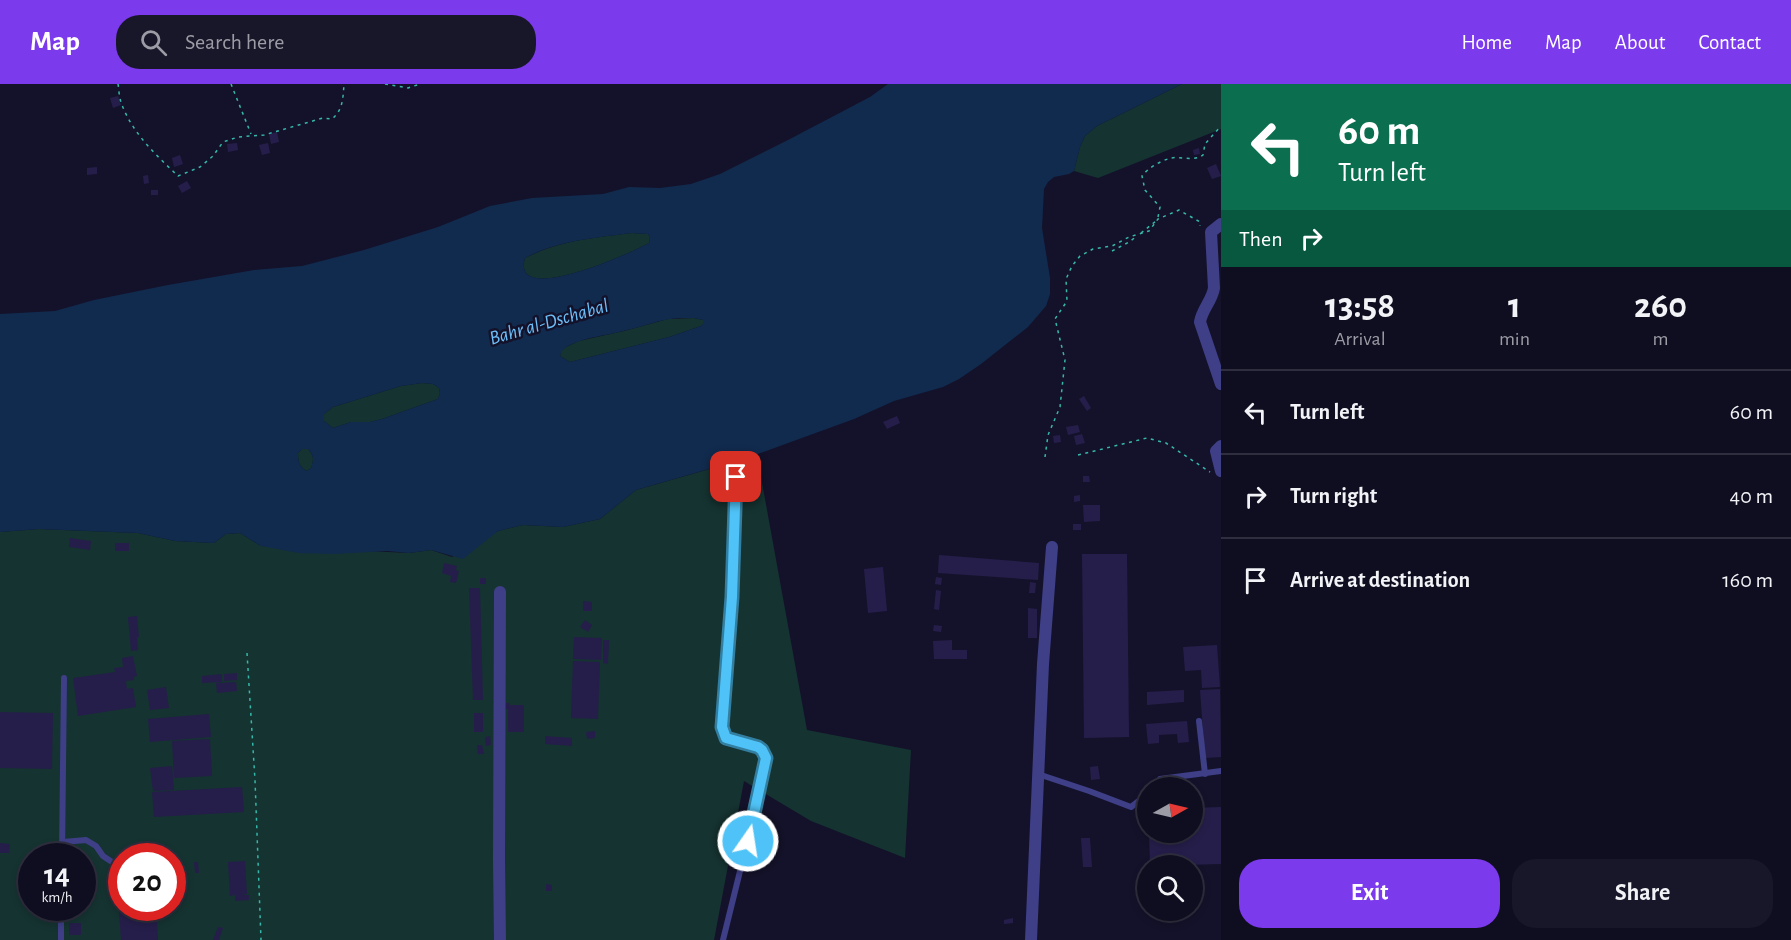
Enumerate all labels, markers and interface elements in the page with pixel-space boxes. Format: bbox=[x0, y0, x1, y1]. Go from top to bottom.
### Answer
search box bbox=[116, 15, 536, 69]
icon: search bbox=[137, 26, 170, 59]
text: Map bbox=[30, 28, 80, 56]
text: Search here bbox=[185, 31, 284, 53]
text: Home bbox=[1461, 32, 1512, 53]
text: Map bbox=[1545, 32, 1582, 53]
text: About bbox=[1615, 32, 1665, 53]
text: Contact bbox=[1698, 32, 1761, 53]
icon: left bbox=[1239, 108, 1317, 186]
text: 60 m bbox=[1338, 110, 1420, 152]
text: Turn left bbox=[1338, 159, 1426, 186]
icon: right bbox=[1295, 222, 1328, 255]
text: Then bbox=[1239, 228, 1283, 250]
text: 13:58 bbox=[1325, 288, 1395, 324]
text: 1 bbox=[1508, 288, 1521, 324]
text: 260 bbox=[1634, 288, 1687, 324]
water label: Bahr al-Dschabal bbox=[487, 295, 611, 349]
text: Arrival bbox=[1334, 329, 1386, 349]
text: min bbox=[1499, 329, 1530, 349]
text: m bbox=[1653, 329, 1669, 349]
icon: left bbox=[1239, 396, 1272, 429]
text: Turn left bbox=[1290, 401, 1364, 423]
text: 60 m bbox=[1730, 401, 1773, 423]
pin bbox=[710, 451, 761, 502]
icon: arrive bbox=[719, 460, 752, 493]
icon: right bbox=[1239, 480, 1272, 513]
text: Turn right bbox=[1290, 485, 1377, 507]
text: 40 m bbox=[1730, 485, 1773, 507]
icon: arrive bbox=[1239, 564, 1272, 597]
text: Arrive at destination bbox=[1290, 569, 1470, 591]
text: 160 m bbox=[1722, 569, 1773, 591]
north arrow bbox=[1137, 777, 1203, 843]
map controls bbox=[1137, 777, 1203, 921]
position arrow bbox=[716, 809, 780, 873]
speed limit sign: 20 bbox=[108, 843, 186, 921]
button: search bbox=[1137, 855, 1203, 921]
button: Exit bbox=[1239, 859, 1500, 928]
button: Share bbox=[1512, 859, 1773, 928]
text: 14 bbox=[44, 860, 70, 890]
text: km/h bbox=[42, 890, 72, 905]

